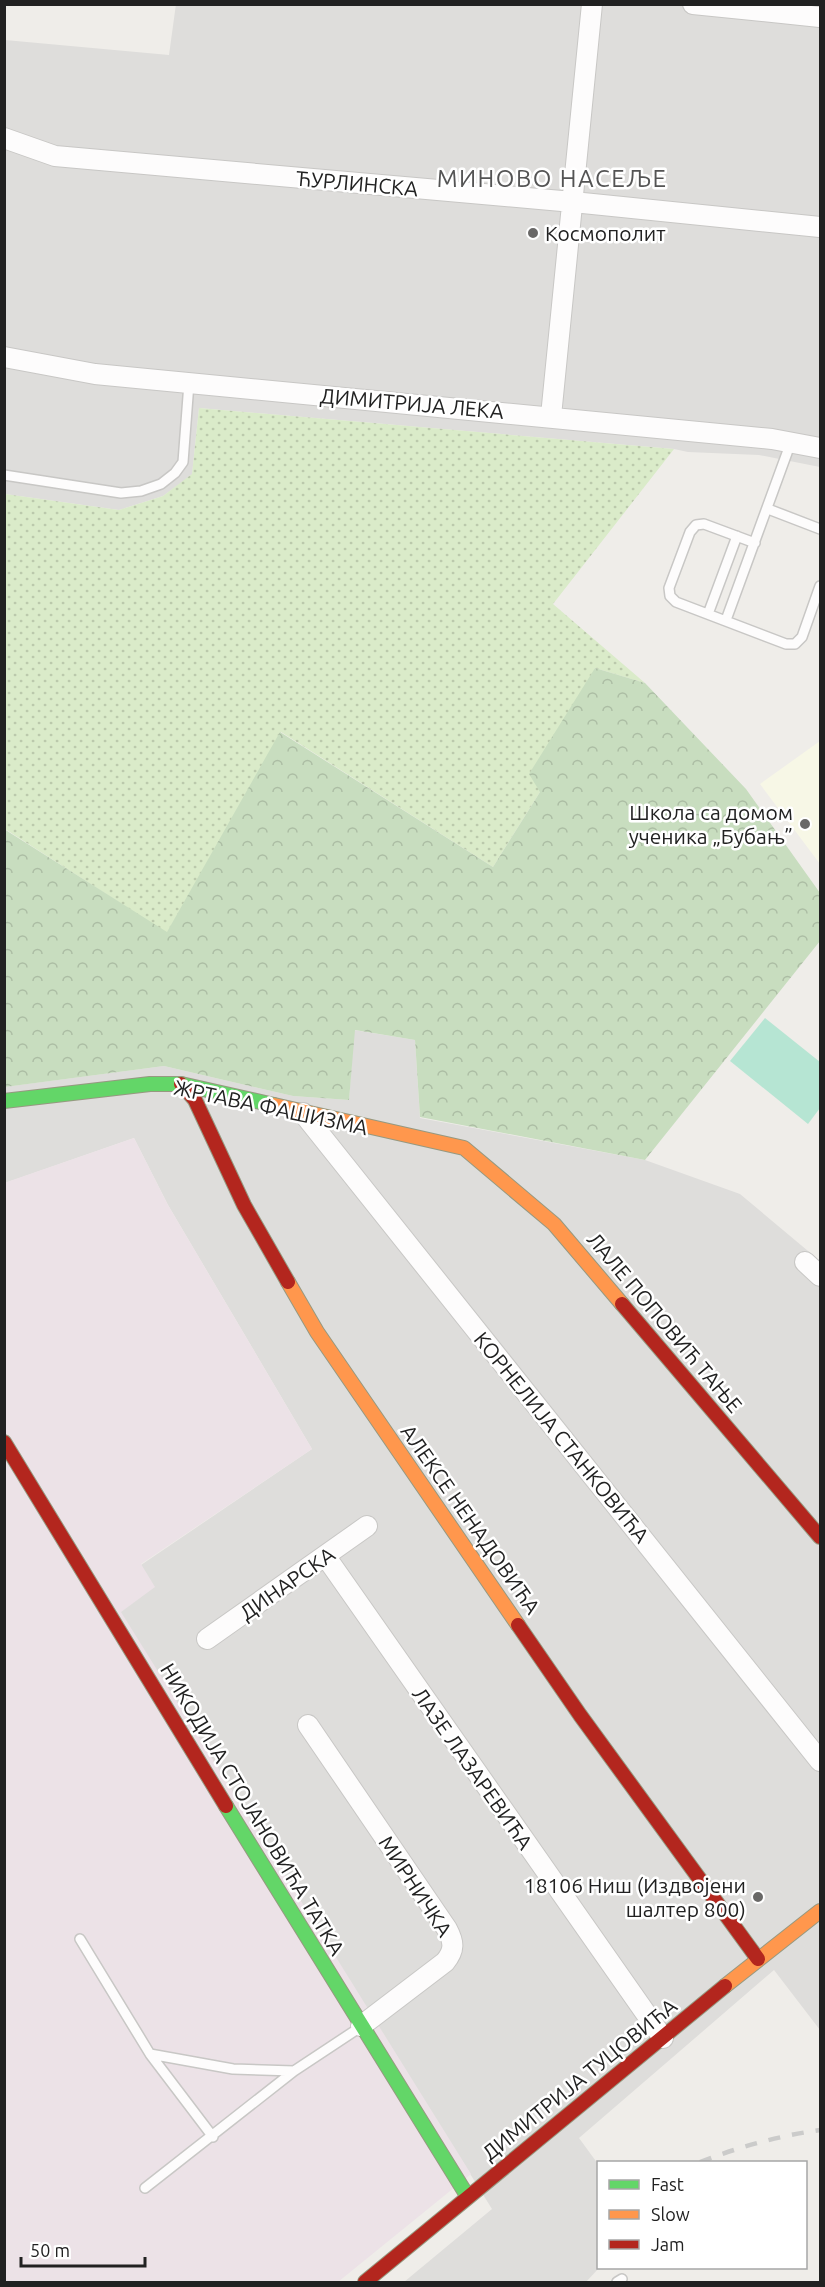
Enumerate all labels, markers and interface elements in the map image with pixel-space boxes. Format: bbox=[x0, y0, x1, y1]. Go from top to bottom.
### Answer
district label: МИНОВО НАСЕЉЕ bbox=[437, 165, 667, 192]
street label: ЋУРЛИНСКА bbox=[295, 166, 420, 200]
place label: Космополит bbox=[545, 221, 666, 245]
marker: Космополит bbox=[526, 226, 540, 240]
street label: ДИМИТРИЈА ЛЕКА bbox=[319, 383, 505, 423]
place label: Школа са домом ученика „Бубањ” bbox=[629, 800, 793, 848]
marker: Школа са домом ученика „Бубањ” bbox=[798, 817, 812, 831]
street label: ЖРТАВА ФАШИЗМА bbox=[172, 1075, 370, 1139]
street label: ЛАЛЕ ПОПОВИЋ ТАЊЕ bbox=[583, 1227, 747, 1417]
street label: КОРНЕЛИЈА СТАНКОВИЋА bbox=[470, 1327, 655, 1547]
street label: АЛЕКСЕ НЕНАДОВИЋА bbox=[396, 1420, 546, 1619]
street label: ДИНАРСКА bbox=[235, 1541, 339, 1624]
street label: НИКОДИЈА СТОЈАНОВИЋА ТАТКА bbox=[156, 1659, 350, 1960]
street label: ЛАЗЕ ЛАЗАРЕВИЋА bbox=[408, 1682, 538, 1854]
street label: МИРНИЧКА bbox=[375, 1831, 458, 1941]
place label: 18106 Ниш (Издвојени шалтер 800) bbox=[524, 1873, 746, 1921]
marker: 18106 Ниш (Издвојени шалтер 800) bbox=[751, 1890, 765, 1904]
street label: ДИМИТРИЈА ТУЦОВИЋА bbox=[477, 1993, 681, 2165]
legend bbox=[597, 2161, 807, 2269]
text: Fast bbox=[651, 2174, 684, 2194]
text: Slow bbox=[651, 2204, 690, 2224]
scale bar bbox=[21, 2230, 146, 2268]
text: Jam bbox=[651, 2234, 685, 2254]
text: 50 m bbox=[30, 2240, 70, 2260]

